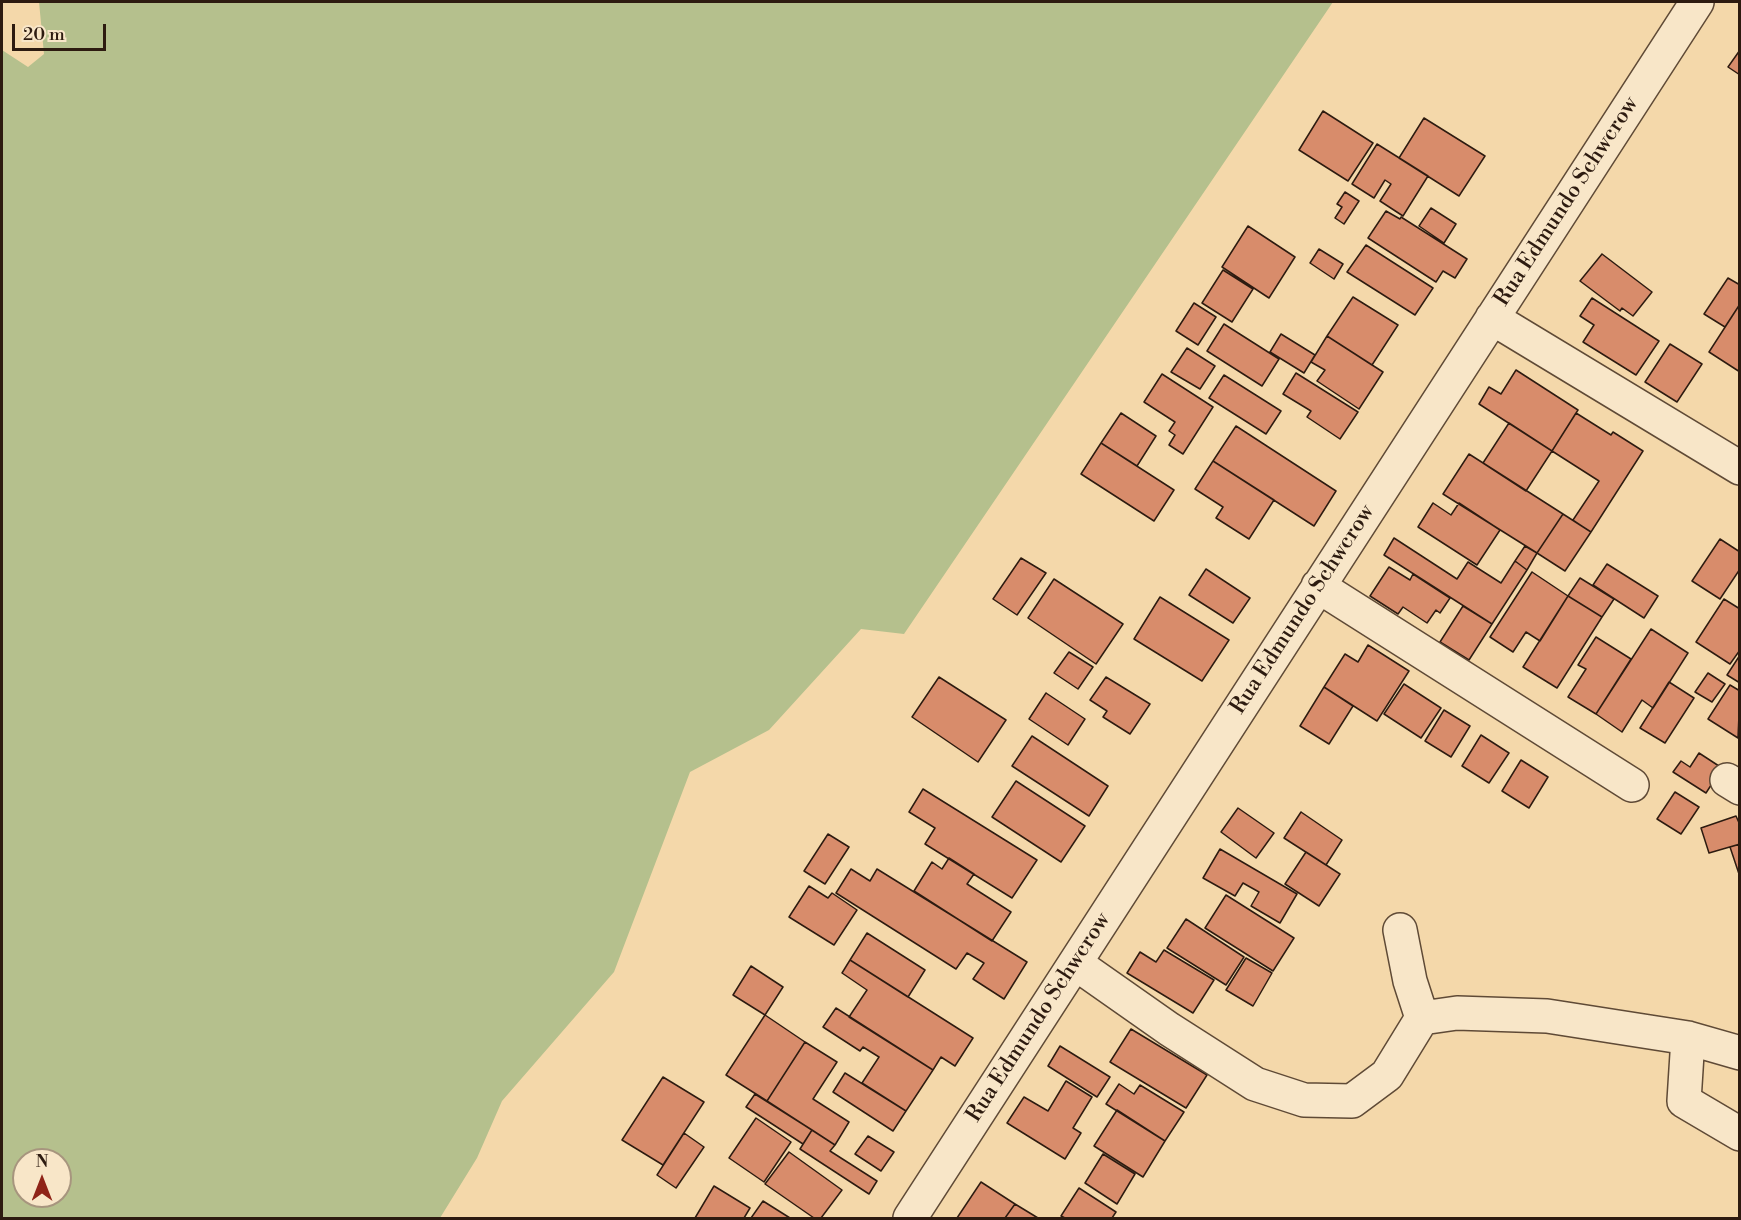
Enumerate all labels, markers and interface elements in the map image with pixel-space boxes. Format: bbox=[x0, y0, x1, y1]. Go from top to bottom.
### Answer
scale bar bbox=[15, 12, 110, 50]
text: 20 m bbox=[23, 23, 65, 46]
street label: Rua Edmundo Schwcrow bbox=[1489, 92, 1645, 312]
street label: Rua Edmundo Schwcrow bbox=[1225, 500, 1381, 720]
street label: Rua Edmundo Schwcrow bbox=[961, 908, 1117, 1128]
north arrow bbox=[12, 1148, 72, 1208]
text: N bbox=[36, 1152, 48, 1172]

